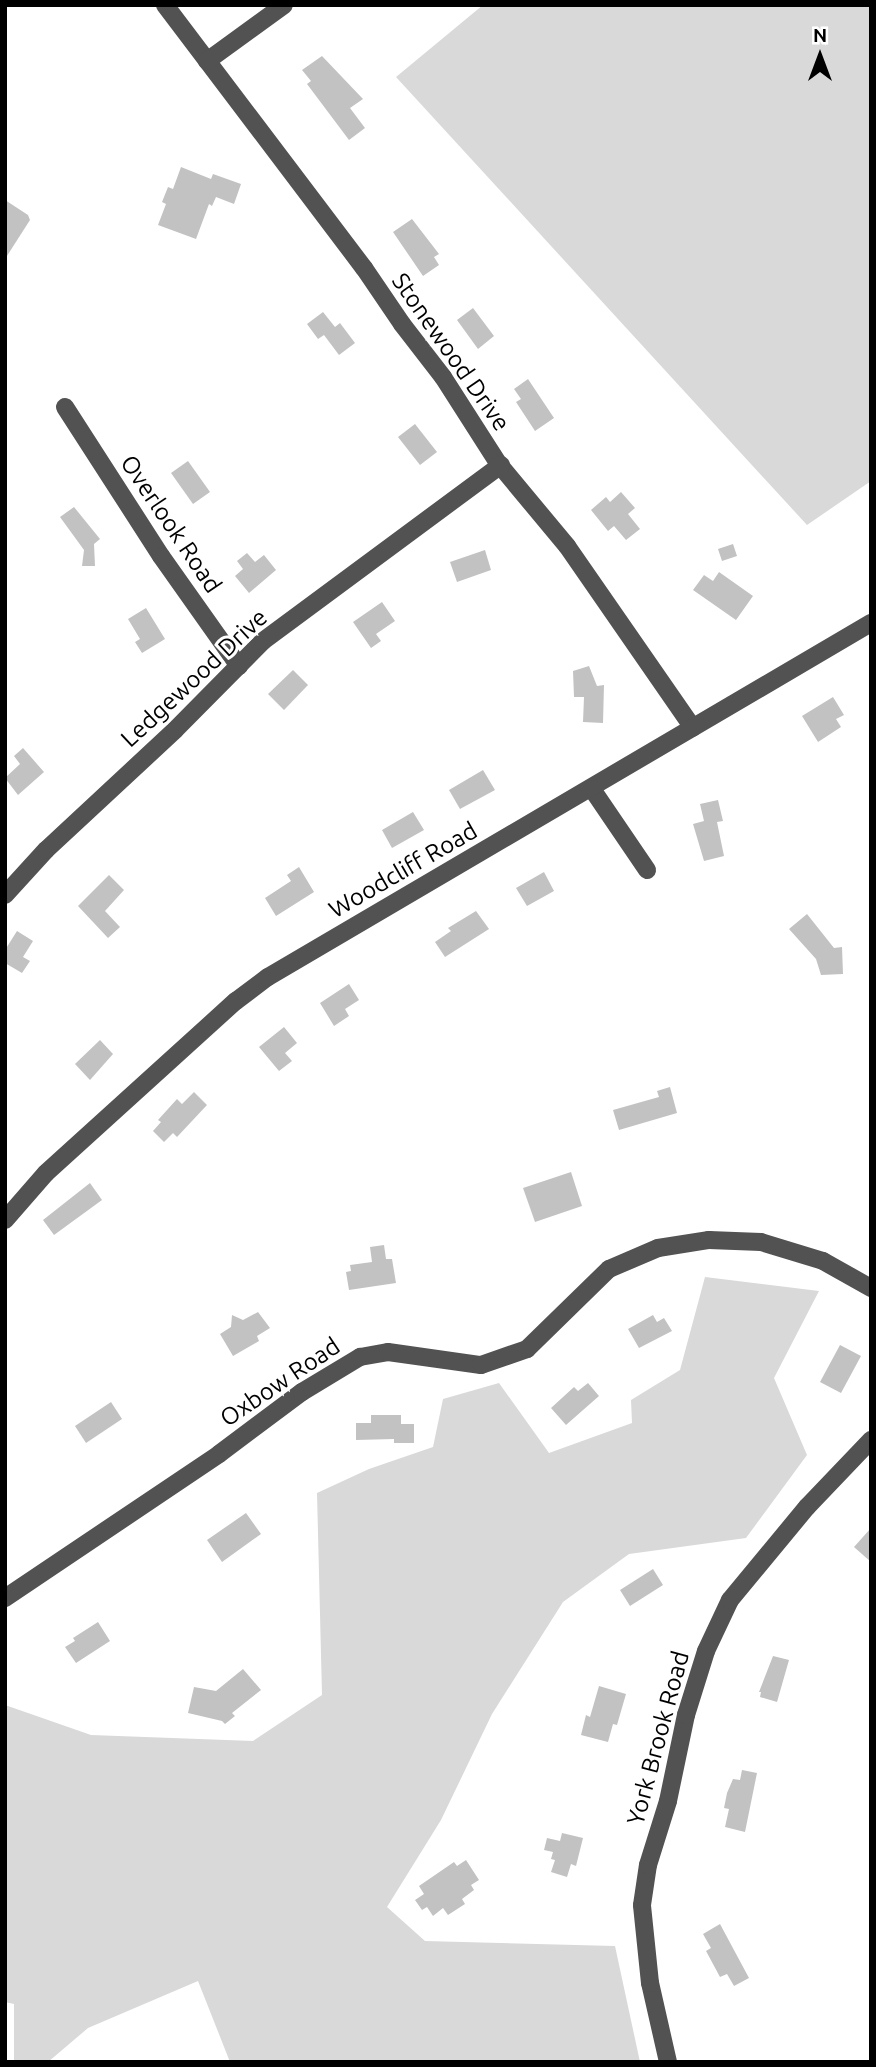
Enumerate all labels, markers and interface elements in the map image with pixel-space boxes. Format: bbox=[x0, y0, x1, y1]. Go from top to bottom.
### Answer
north arrow bbox=[785, 21, 855, 91]
text: N bbox=[813, 24, 827, 46]
street label: Stonewood Drive bbox=[386, 268, 516, 436]
street label: Overlook Road bbox=[114, 450, 228, 598]
street label: Ledgewood Drive bbox=[115, 603, 273, 753]
street label: Woodcliff Road bbox=[324, 816, 482, 924]
street label: Oxbow Road bbox=[215, 1331, 345, 1433]
street label: York Brook Road bbox=[621, 1648, 695, 1828]

